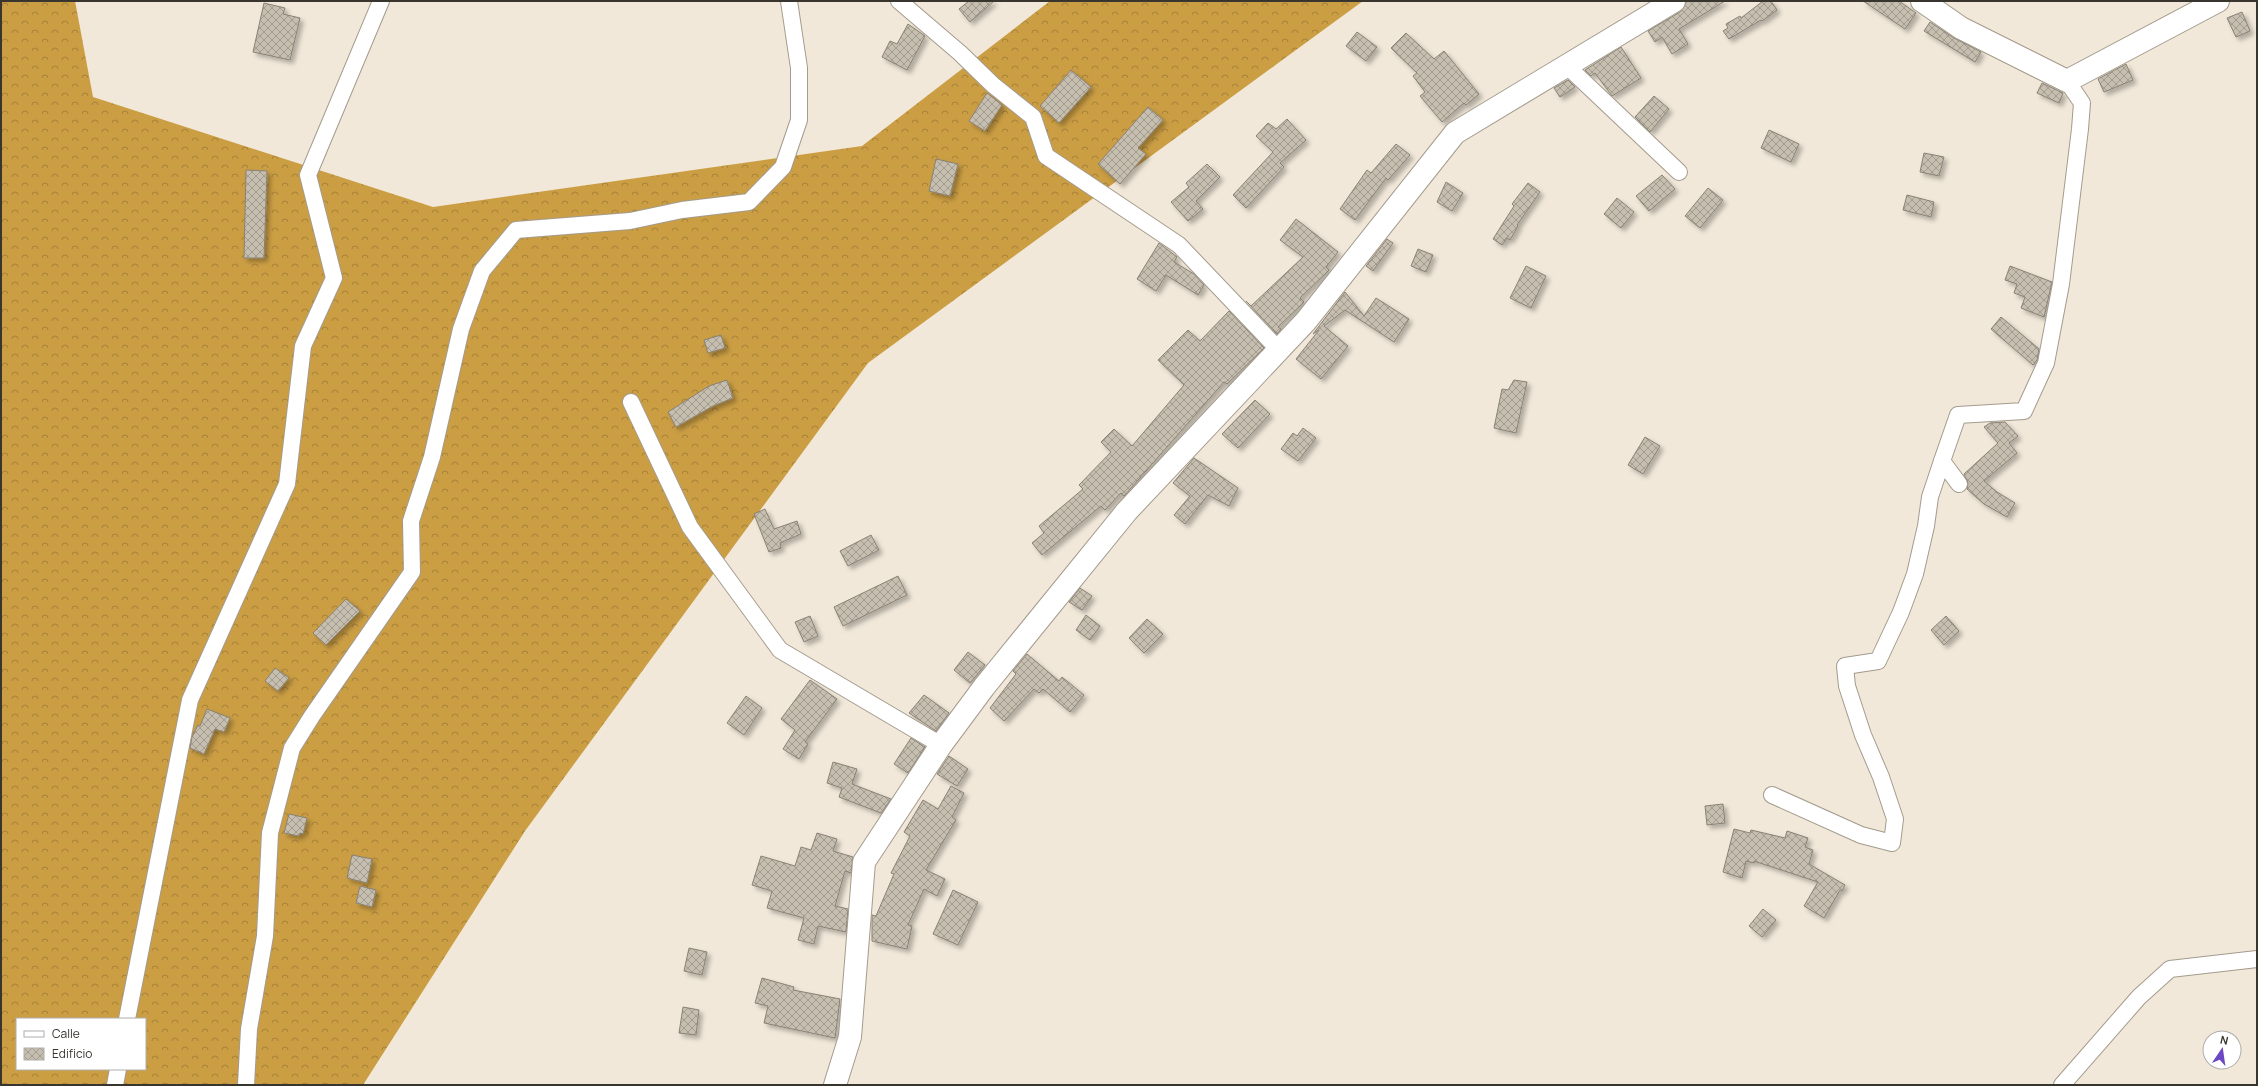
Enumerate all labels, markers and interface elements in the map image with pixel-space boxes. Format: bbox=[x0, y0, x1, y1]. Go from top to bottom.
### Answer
legend bbox=[16, 1018, 146, 1070]
text: Calle bbox=[52, 1025, 80, 1042]
north arrow bbox=[2202, 1030, 2242, 1070]
text: N bbox=[2219, 1032, 2230, 1048]
text: Edificio bbox=[52, 1045, 92, 1062]

